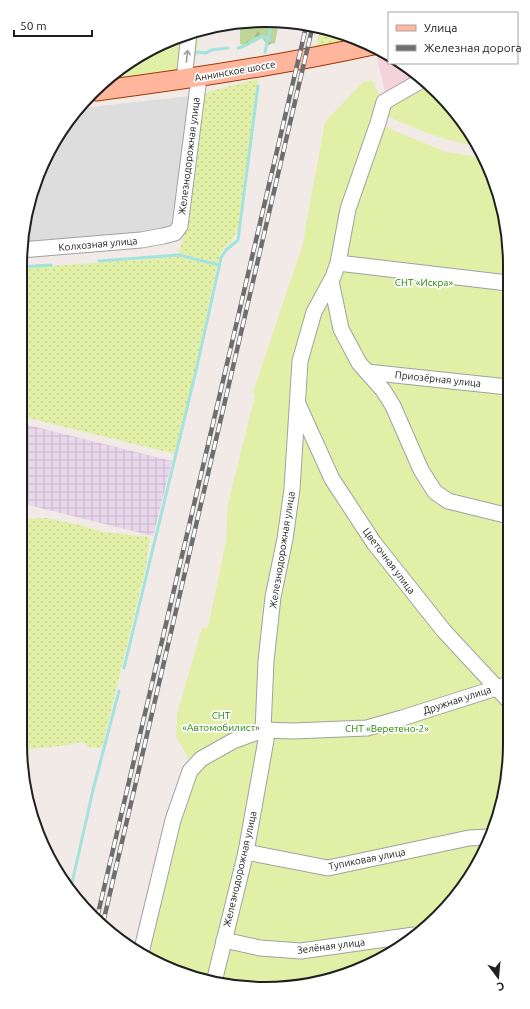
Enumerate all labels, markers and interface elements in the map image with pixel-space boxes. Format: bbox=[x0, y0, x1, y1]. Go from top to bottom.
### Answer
scale bar bbox=[14, 12, 92, 38]
legend bbox=[388, 12, 518, 64]
text: 50 m bbox=[20, 19, 47, 32]
text: Улица bbox=[424, 21, 457, 34]
text: Железная дорога bbox=[424, 41, 522, 54]
one-way arrow bbox=[183, 50, 190, 63]
street label: Аннинское шоссе bbox=[194, 58, 276, 84]
street label: Железнодорожная улица bbox=[176, 96, 202, 216]
street label: Колхозная улица bbox=[58, 235, 138, 253]
park label: СНТ «Искра» bbox=[395, 277, 453, 288]
street label: Приозёрная улица bbox=[394, 369, 482, 389]
street label: Железнодорожная улица bbox=[267, 491, 297, 609]
street label: Цветочная улица bbox=[361, 526, 417, 596]
street label: Дружная улица bbox=[421, 684, 493, 716]
park label: СНТ «Автомобилист» bbox=[182, 710, 260, 733]
park label: СНТ «Веретено-2» bbox=[345, 723, 429, 734]
street label: Железнодорожная улица bbox=[221, 810, 259, 928]
street label: Тупиковая улица bbox=[327, 846, 407, 872]
street label: Зелёная улица bbox=[296, 936, 366, 956]
north arrow bbox=[478, 957, 518, 997]
text: С bbox=[496, 980, 506, 993]

